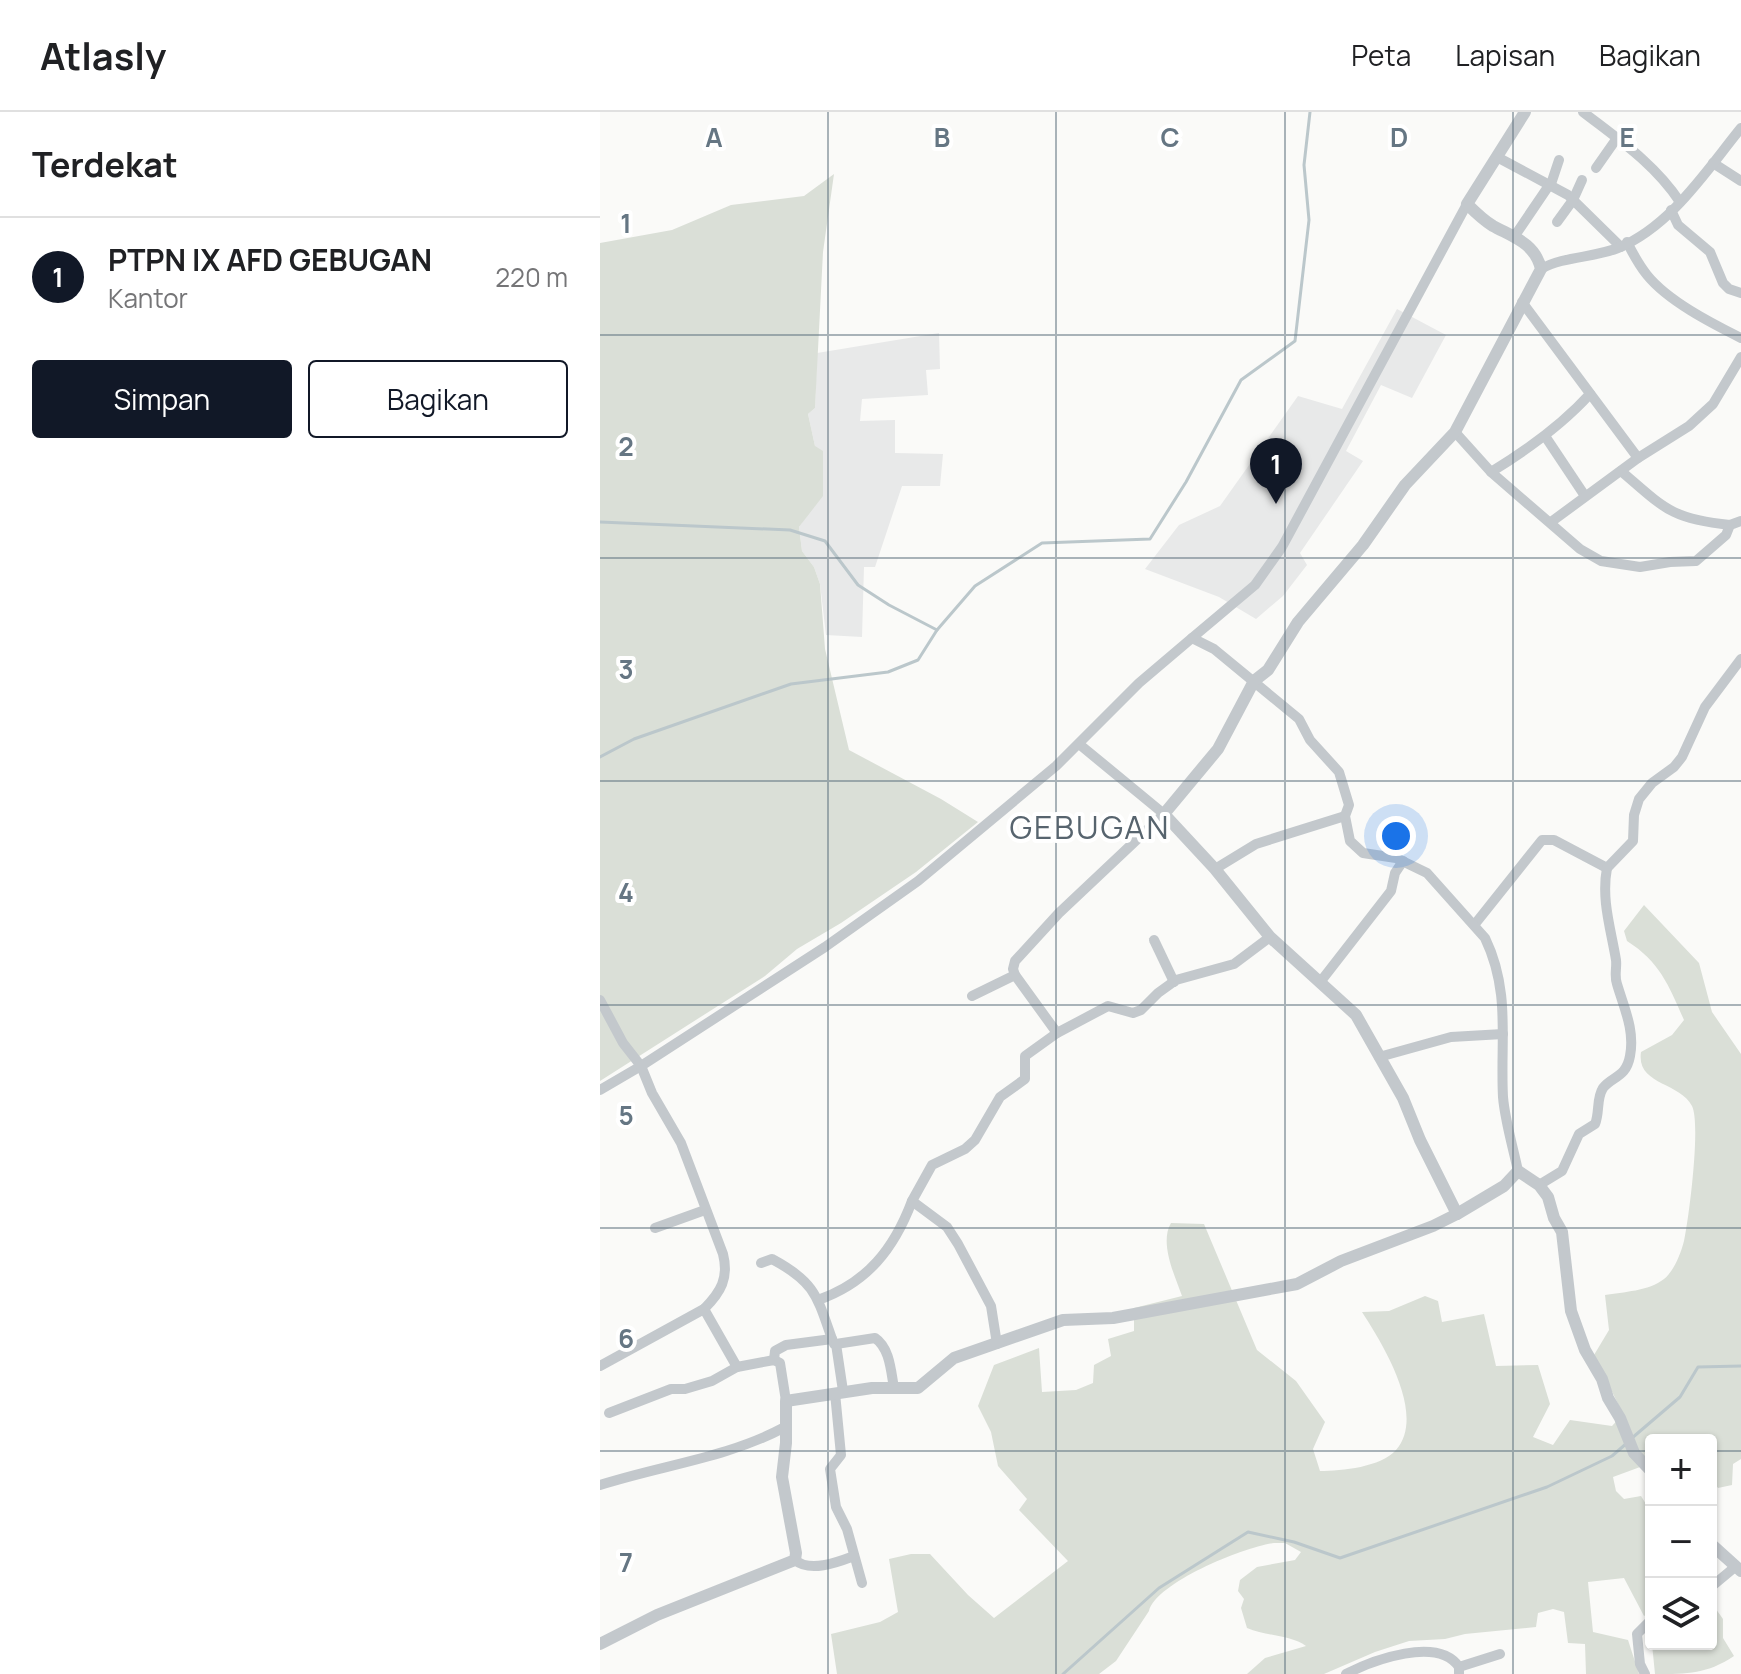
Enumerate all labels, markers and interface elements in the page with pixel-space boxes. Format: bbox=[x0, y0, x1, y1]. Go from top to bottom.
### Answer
text: Atlasly bbox=[40, 29, 166, 81]
text: Peta bbox=[1351, 36, 1411, 74]
text: Lapisan bbox=[1455, 36, 1555, 74]
text: Bagikan bbox=[1599, 36, 1701, 74]
text: A bbox=[705, 119, 723, 155]
text: B bbox=[934, 119, 950, 155]
text: C bbox=[1160, 119, 1180, 155]
text: D bbox=[1390, 119, 1408, 155]
text: E bbox=[1619, 119, 1635, 155]
text: Terdekat bbox=[32, 141, 178, 187]
text: 1 bbox=[620, 205, 632, 241]
text: PTPN IX AFD GEBUGAN bbox=[108, 239, 432, 280]
text: 1 bbox=[52, 259, 64, 295]
text: 220 m bbox=[495, 259, 568, 295]
text: Kantor bbox=[108, 280, 188, 316]
button: Simpan bbox=[32, 360, 292, 438]
button: Bagikan bbox=[308, 360, 568, 438]
text: 2 bbox=[618, 428, 634, 464]
pin: 1 bbox=[1250, 438, 1302, 504]
text: 3 bbox=[618, 651, 634, 687]
district label: GEBUGAN bbox=[1010, 805, 1170, 849]
your location bbox=[1376, 816, 1416, 856]
text: 4 bbox=[618, 874, 634, 910]
text: 5 bbox=[618, 1097, 634, 1133]
text: 6 bbox=[618, 1320, 634, 1356]
map controls bbox=[1645, 1434, 1717, 1650]
button: + bbox=[1645, 1434, 1717, 1506]
button: − bbox=[1645, 1506, 1717, 1578]
text: 7 bbox=[619, 1544, 633, 1580]
button: layers bbox=[1645, 1578, 1717, 1650]

